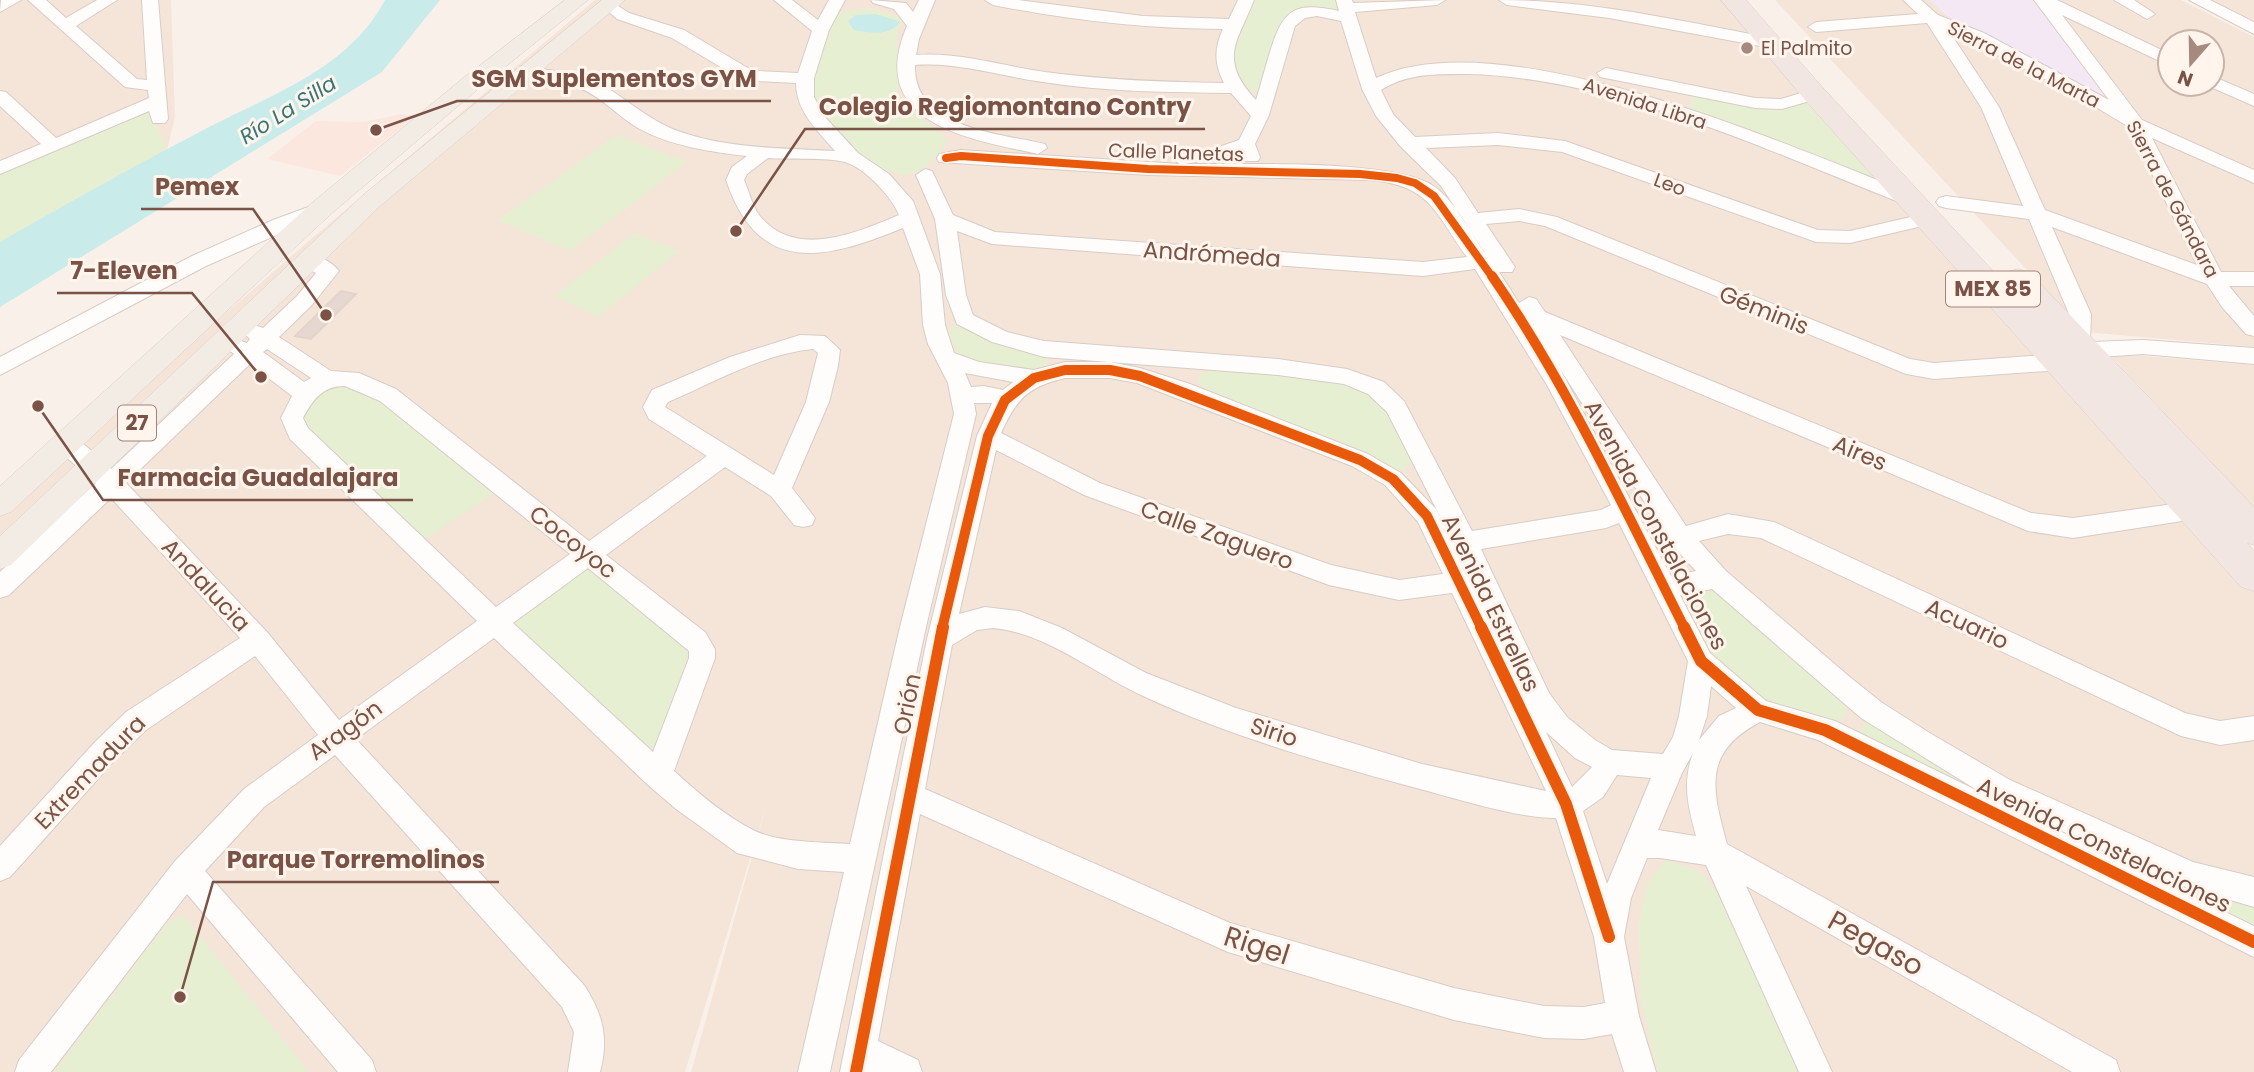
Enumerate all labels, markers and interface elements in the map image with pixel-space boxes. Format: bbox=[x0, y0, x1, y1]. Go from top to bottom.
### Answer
street label: Sierra de la Marta bbox=[1943, 14, 2105, 115]
north arrow bbox=[2156, 28, 2226, 98]
place label: El Palmito bbox=[1761, 35, 1852, 62]
marker: El Palmito bbox=[1739, 40, 1755, 56]
callout: SGM Suplementos GYM bbox=[457, 56, 771, 101]
text: SGM Suplementos GYM bbox=[471, 62, 757, 95]
text: N bbox=[2174, 63, 2197, 94]
water label: Río La Silla bbox=[234, 68, 342, 151]
street label: Avenida Libra bbox=[1580, 71, 1710, 136]
callout: Colegio Regiomontano Contry bbox=[805, 84, 1205, 129]
text: Colegio Regiomontano Contry bbox=[819, 90, 1192, 123]
street label: Sierra de Gándara bbox=[2120, 116, 2226, 283]
street label: Calle Planetas bbox=[1108, 137, 1244, 168]
callout: Pemex bbox=[141, 164, 253, 209]
street label: Leo bbox=[1650, 166, 1690, 203]
text: Pemex bbox=[155, 170, 240, 203]
street label: Andrómeda bbox=[1142, 233, 1282, 275]
callout: 7-Eleven bbox=[57, 248, 192, 293]
text: 7-Eleven bbox=[70, 254, 178, 287]
road number: MEX 85 bbox=[1946, 272, 2040, 306]
street label: Géminis bbox=[1714, 278, 1814, 342]
street label: Avenida Constelaciones bbox=[1576, 394, 1736, 656]
road number: 27 bbox=[118, 406, 156, 440]
street label: Aires bbox=[1828, 427, 1892, 479]
callout: Farmacia Guadalajara bbox=[103, 455, 413, 500]
text: Farmacia Guadalajara bbox=[117, 461, 399, 494]
street label: Calle Zaguero bbox=[1136, 492, 1298, 578]
street label: Cocoyoc bbox=[523, 498, 623, 586]
street label: Avenida Estrellas bbox=[1434, 509, 1548, 697]
street label: Andalucia bbox=[154, 531, 258, 639]
street label: Acuario bbox=[1920, 591, 2014, 657]
street label: Orión bbox=[885, 671, 929, 737]
street label: Aragón bbox=[301, 692, 389, 768]
street label: Extremadura bbox=[27, 708, 153, 836]
street label: Sirio bbox=[1246, 709, 1302, 755]
street label: Avenida Constelaciones bbox=[1972, 770, 2236, 920]
callout: Parque Torremolinos bbox=[213, 837, 499, 882]
text: Parque Torremolinos bbox=[227, 843, 485, 876]
street label: Pegaso bbox=[1821, 901, 1931, 986]
street label: Rigel bbox=[1219, 917, 1295, 974]

